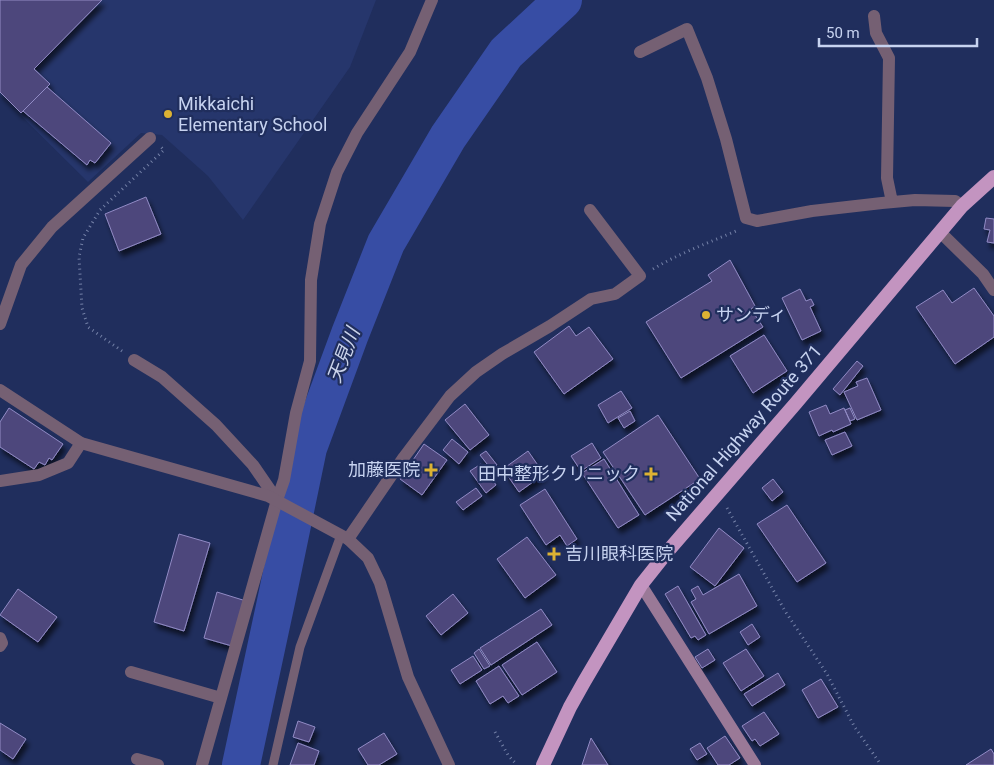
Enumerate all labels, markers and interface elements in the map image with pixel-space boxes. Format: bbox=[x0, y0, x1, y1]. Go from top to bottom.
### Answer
scale bar bbox=[819, 15, 976, 47]
text: 50 m bbox=[826, 24, 860, 42]
place label: Mikkaichi Elementary School bbox=[178, 93, 327, 135]
marker: Mikkaichi Elementary School bbox=[162, 108, 174, 120]
place label: サンディ bbox=[716, 304, 787, 325]
marker: サンディ bbox=[700, 309, 712, 321]
water label: 天見川 bbox=[323, 323, 365, 386]
street label: National Highway Route 371 bbox=[661, 340, 826, 525]
place label: 加藤医院 bbox=[348, 459, 420, 480]
marker: 加藤医院 bbox=[424, 463, 438, 477]
place label: 田中整形クリニック bbox=[478, 463, 640, 484]
marker: 田中整形クリニック bbox=[644, 467, 658, 481]
place label: 吉川眼科医院 bbox=[565, 543, 673, 564]
marker: 吉川眼科医院 bbox=[547, 547, 561, 561]

